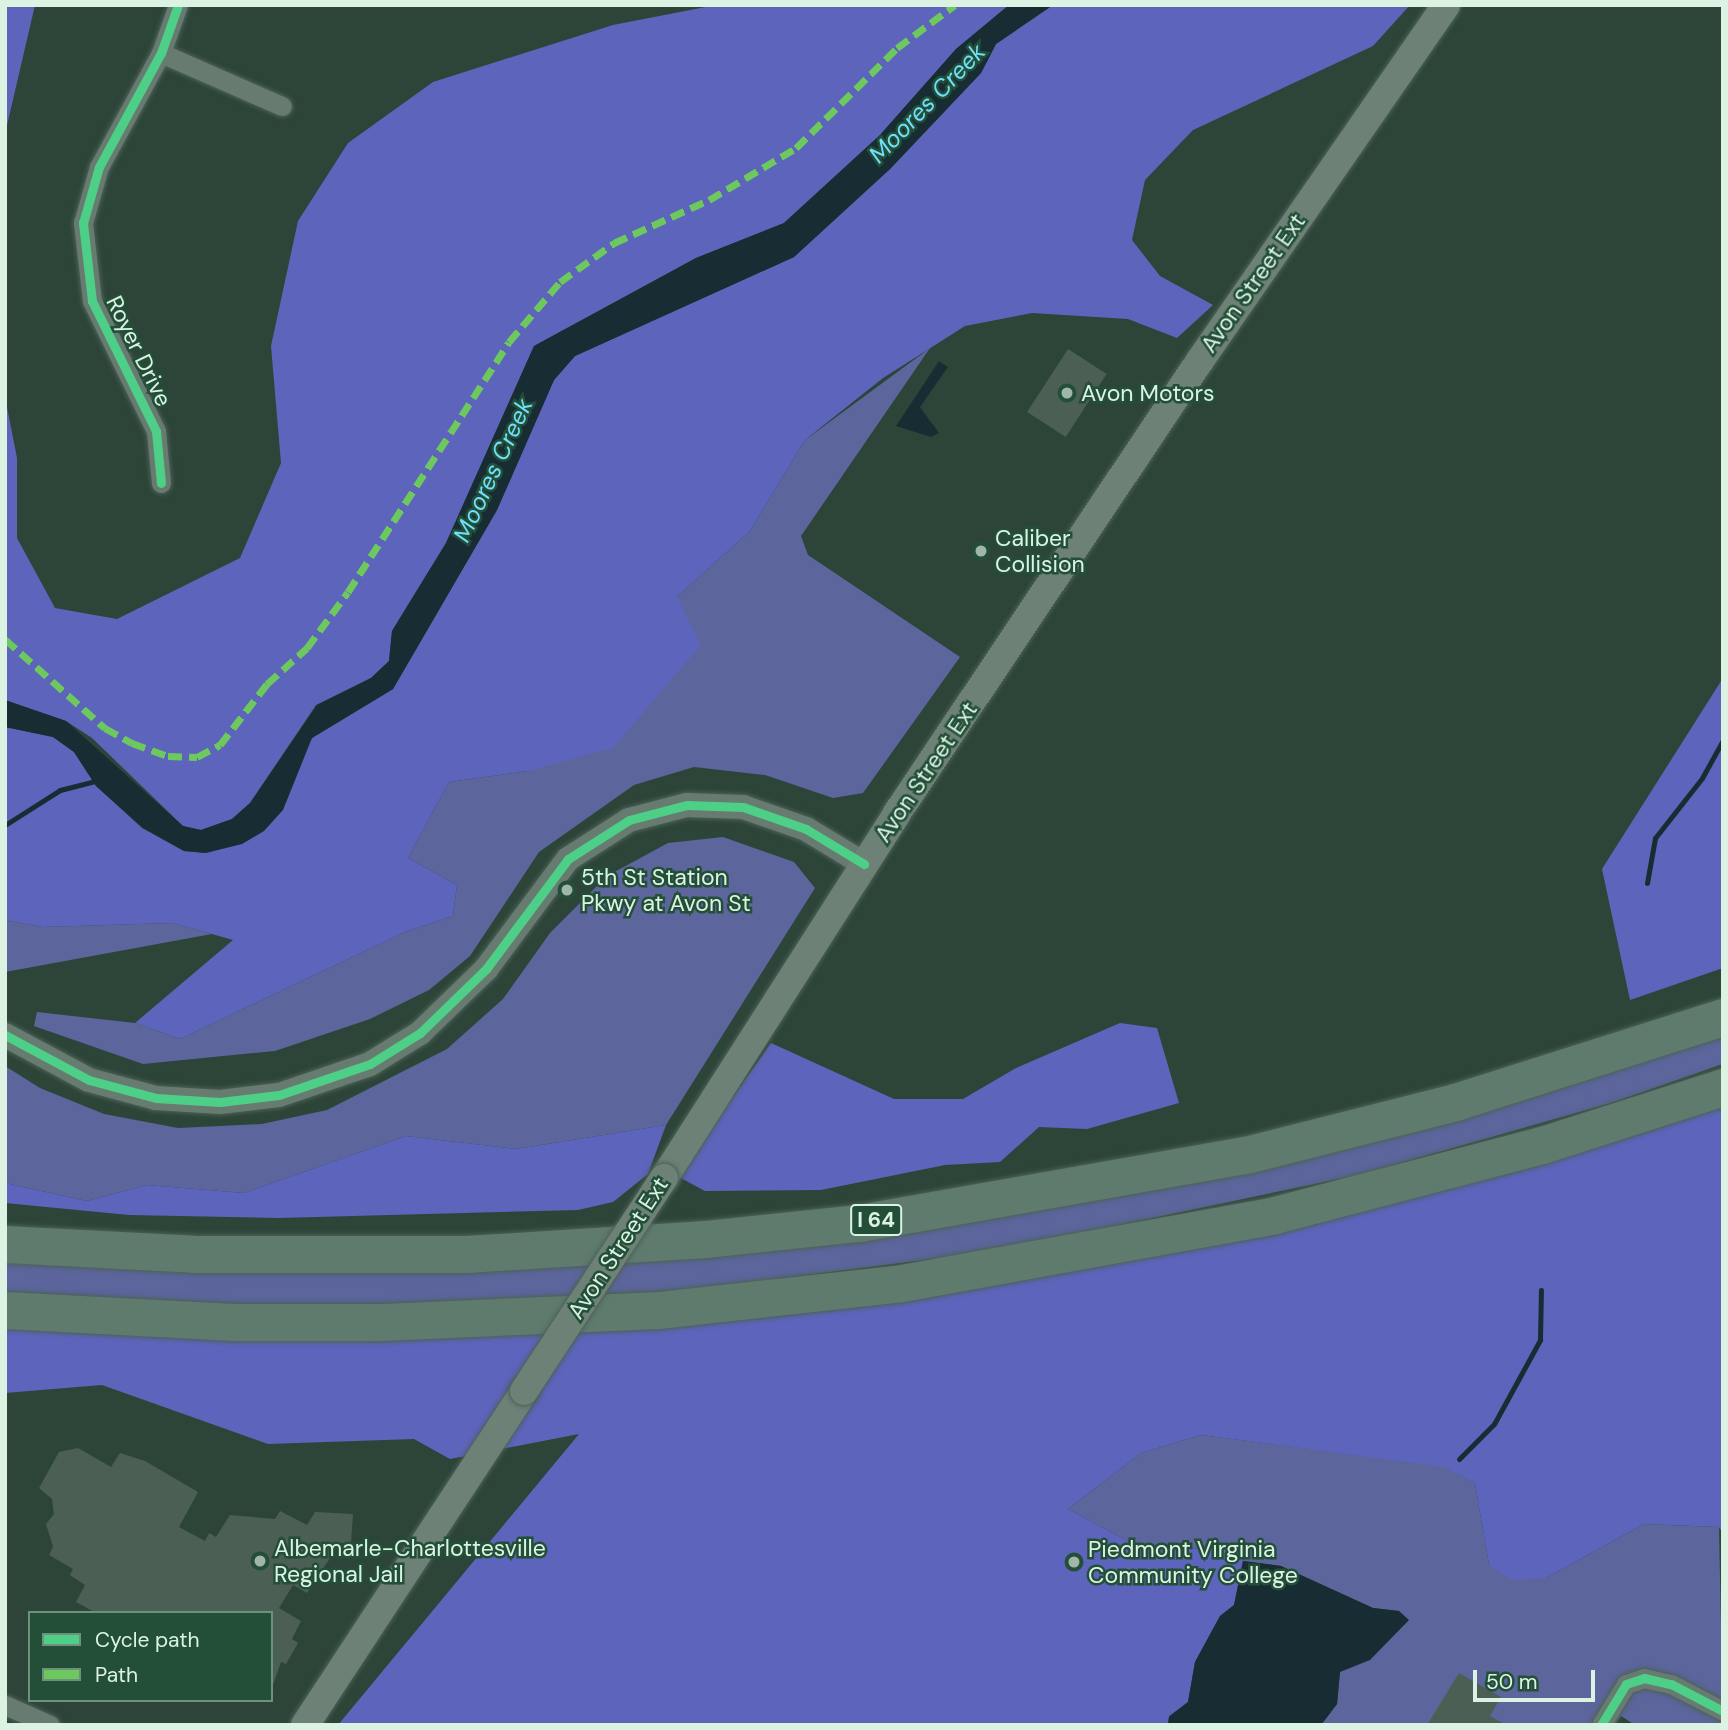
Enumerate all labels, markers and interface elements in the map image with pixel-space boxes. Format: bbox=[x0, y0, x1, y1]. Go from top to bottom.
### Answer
water label: Moores Creek bbox=[863, 37, 991, 169]
street label: Avon Street Ext bbox=[1195, 208, 1311, 358]
street label: Royer Drive bbox=[100, 291, 178, 411]
place label: Avon Motors bbox=[1081, 379, 1215, 407]
marker: Avon Motors bbox=[1059, 385, 1075, 401]
water label: Moores Creek bbox=[447, 393, 539, 547]
place label: Caliber Collision bbox=[995, 524, 1085, 578]
marker: Caliber Collision bbox=[973, 543, 989, 559]
street label: Avon Street Ext bbox=[869, 697, 983, 847]
place label: 5th St Station Pkwy at Avon St bbox=[581, 863, 751, 917]
marker: 5th St Station Pkwy at Avon St bbox=[559, 882, 575, 898]
street label: Avon Street Ext bbox=[562, 1172, 674, 1324]
road number: I 64 bbox=[850, 1202, 902, 1238]
place label: Albemarle-Charlottesville Regional Jail bbox=[274, 1534, 546, 1588]
place label: Piedmont Virginia Community College bbox=[1088, 1535, 1298, 1589]
marker: Albemarle-Charlottesville Regional Jail bbox=[252, 1553, 268, 1569]
marker: Piedmont Virginia Community College bbox=[1066, 1554, 1082, 1570]
legend bbox=[28, 1611, 273, 1702]
text: Cycle path bbox=[95, 1626, 200, 1654]
scale bar bbox=[1476, 1656, 1598, 1700]
text: Path bbox=[95, 1661, 138, 1689]
text: 50 m bbox=[1486, 1668, 1537, 1696]

